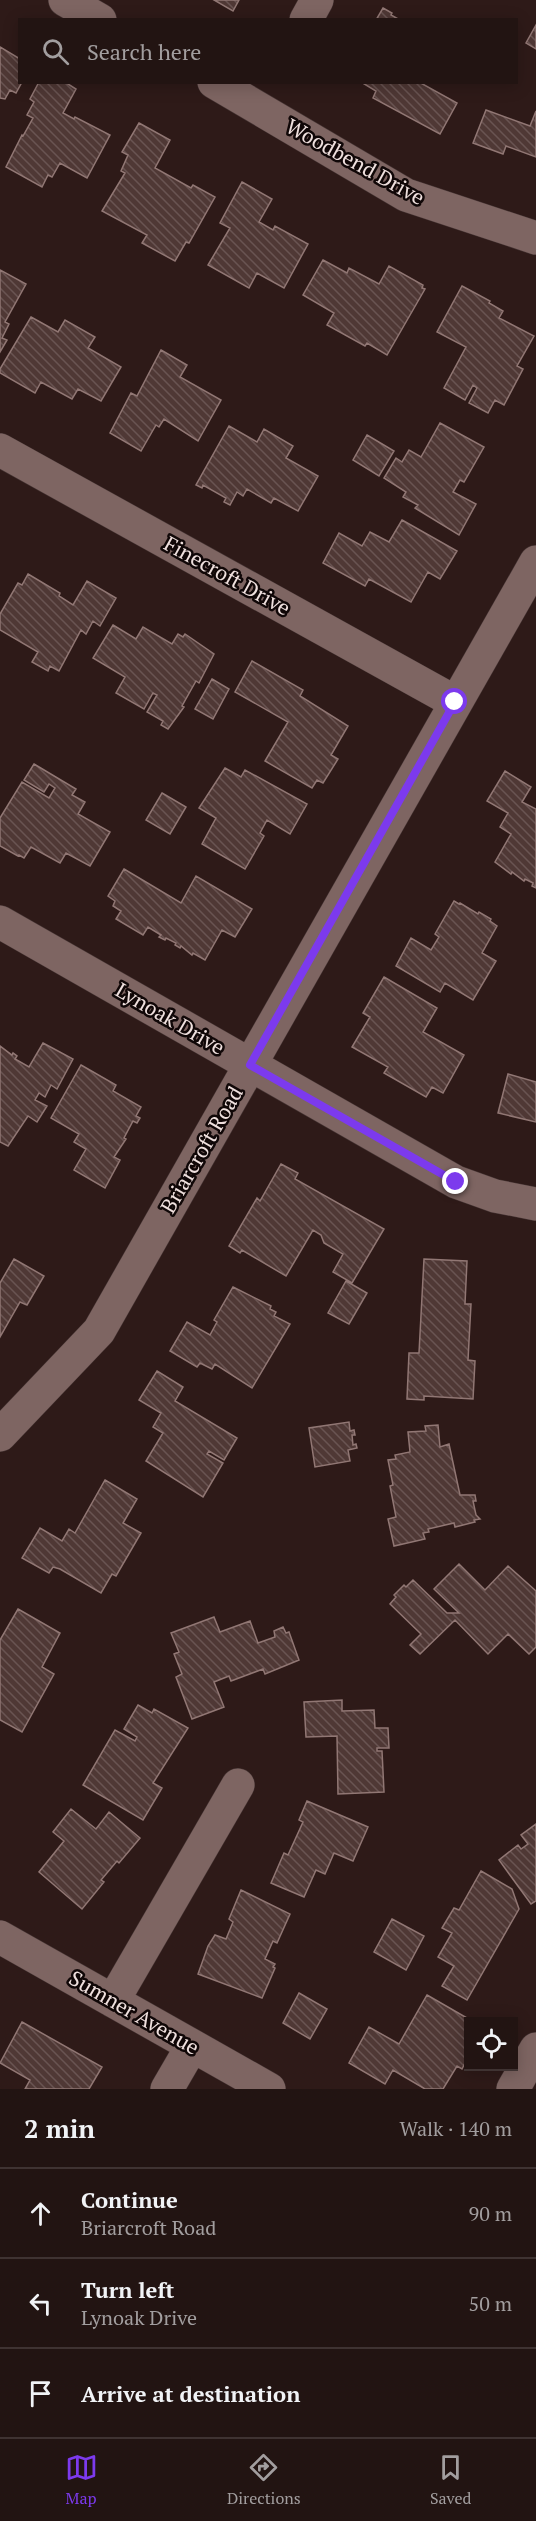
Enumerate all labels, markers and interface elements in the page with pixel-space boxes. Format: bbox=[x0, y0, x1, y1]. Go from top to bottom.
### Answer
search box bbox=[18, 18, 518, 84]
icon: search bbox=[39, 35, 72, 68]
text: Search here bbox=[87, 37, 201, 66]
street label: Woodbend Drive bbox=[281, 111, 430, 211]
street label: Finecroft Drive bbox=[159, 529, 296, 621]
route start bbox=[441, 688, 467, 714]
street label: Lynoak Drive bbox=[111, 976, 230, 1061]
street label: Briarcroft Road bbox=[153, 1081, 249, 1218]
route end bbox=[442, 1168, 468, 1194]
street label: Sumner Avenue bbox=[64, 1964, 205, 2061]
map controls bbox=[464, 2017, 518, 2071]
button: locate bbox=[464, 2017, 518, 2071]
text: 2 min bbox=[24, 2111, 95, 2145]
text: Walk · 140 m bbox=[400, 2115, 512, 2142]
text: Continue bbox=[81, 2185, 178, 2214]
icon: ahead bbox=[24, 2197, 57, 2230]
text: 90 m bbox=[469, 2200, 512, 2227]
text: Briarcroft Road bbox=[81, 2214, 216, 2241]
text: Turn left bbox=[81, 2275, 174, 2304]
icon: left bbox=[24, 2287, 57, 2320]
text: 50 m bbox=[469, 2290, 512, 2317]
text: Lynoak Drive bbox=[81, 2304, 197, 2331]
icon: arrive bbox=[24, 2377, 57, 2410]
text: Arrive at destination bbox=[81, 2379, 300, 2408]
tab: Map bbox=[65, 2451, 98, 2509]
tab: Directions bbox=[227, 2451, 301, 2509]
tab: Saved bbox=[430, 2451, 471, 2509]

